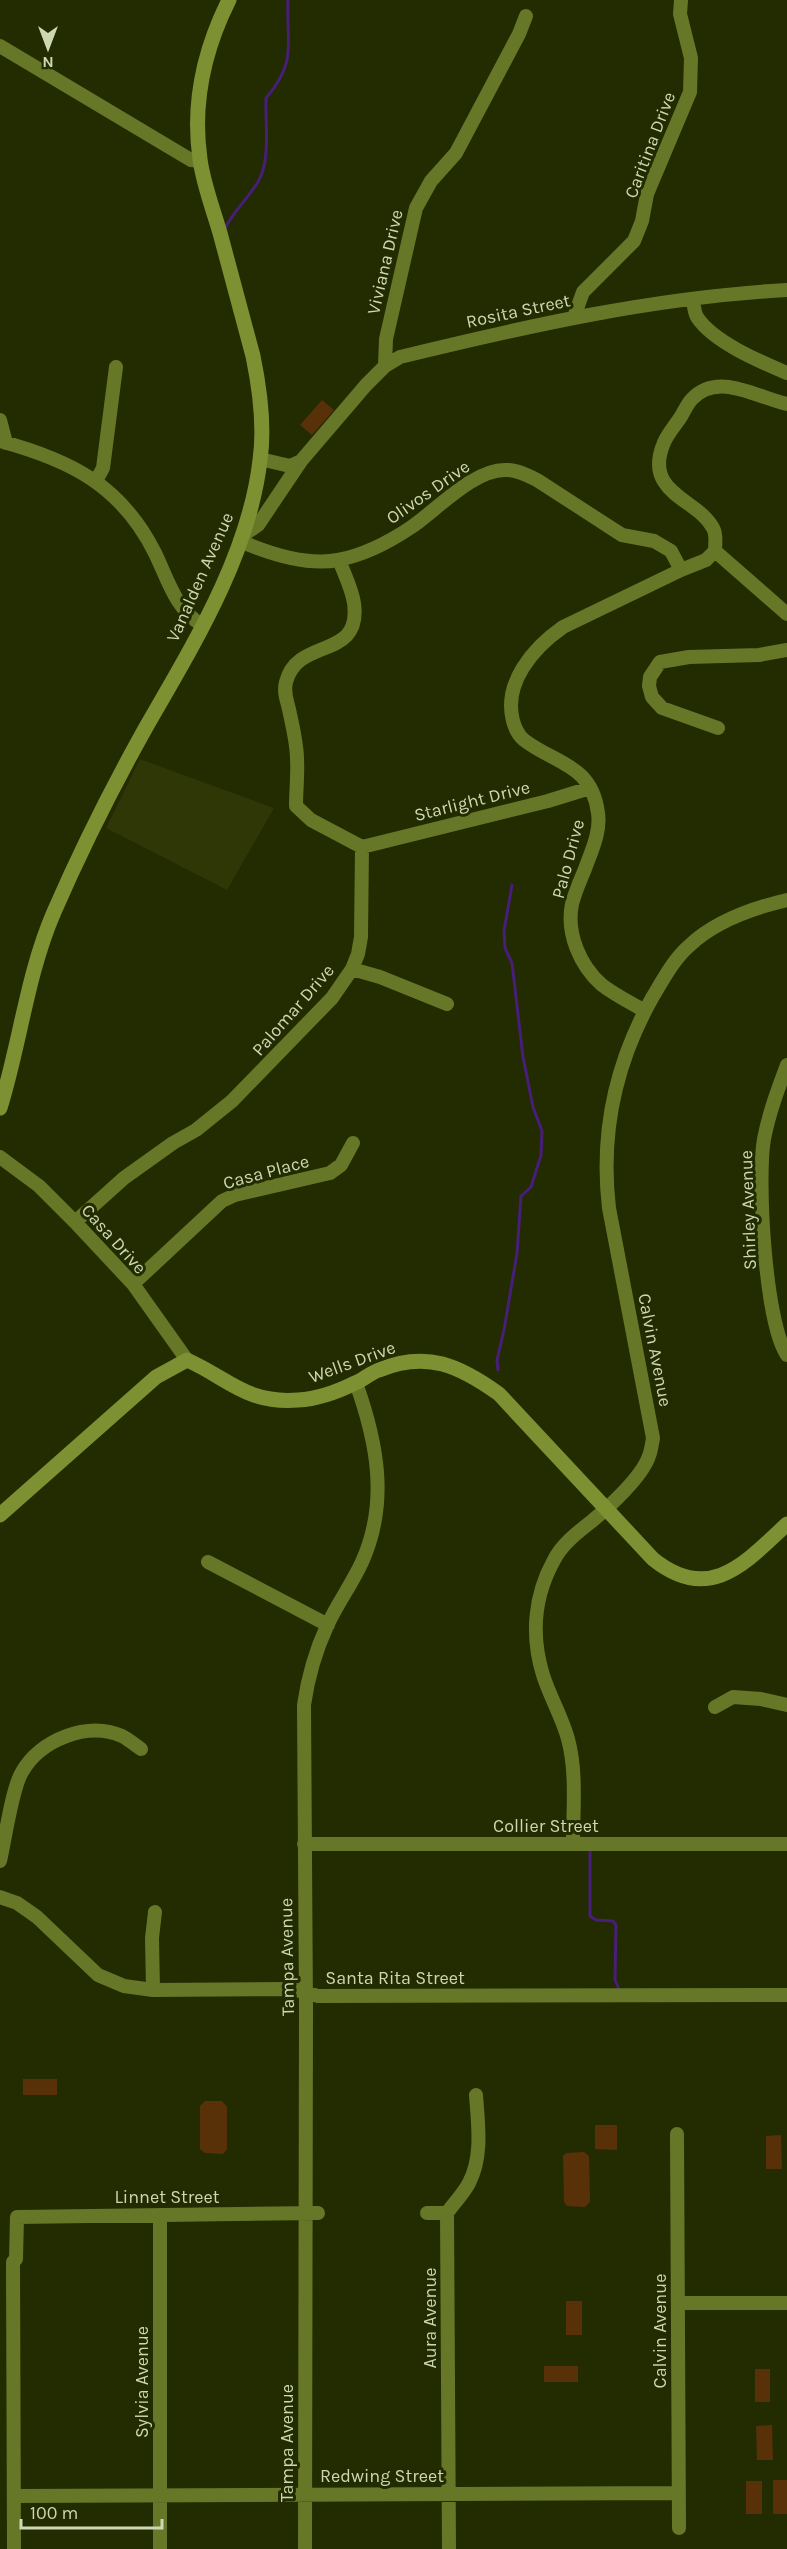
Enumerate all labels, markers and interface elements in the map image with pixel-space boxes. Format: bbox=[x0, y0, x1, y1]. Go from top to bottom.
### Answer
north arrow bbox=[18, 18, 78, 78]
text: N bbox=[42, 53, 54, 72]
street label: Caritina Drive bbox=[620, 89, 680, 201]
street label: Viviana Drive bbox=[362, 207, 408, 317]
street label: Rosita Street bbox=[464, 289, 572, 333]
street label: Olivos Drive bbox=[382, 455, 474, 529]
street label: Vanalden Avenue bbox=[162, 509, 238, 645]
street label: Starlight Drive bbox=[412, 776, 532, 826]
street label: Palo Drive bbox=[547, 817, 589, 901]
street label: Palomar Drive bbox=[247, 960, 339, 1060]
street label: Casa Place bbox=[221, 1150, 311, 1194]
street label: Shirley Avenue bbox=[735, 1150, 761, 1270]
street label: Casa Drive bbox=[77, 1199, 151, 1279]
street label: Calvin Avenue bbox=[633, 1292, 677, 1408]
street label: Wells Drive bbox=[306, 1336, 398, 1388]
street label: Collier Street bbox=[493, 1815, 599, 1837]
street label: Tampa Avenue bbox=[275, 1898, 299, 2016]
street label: Santa Rita Street bbox=[325, 1967, 465, 1989]
street label: Linnet Street bbox=[114, 2186, 220, 2208]
street label: Aura Avenue bbox=[419, 2267, 441, 2369]
street label: Calvin Avenue bbox=[649, 2274, 671, 2388]
street label: Sylvia Avenue bbox=[131, 2326, 153, 2438]
street label: Tampa Avenue bbox=[276, 2384, 298, 2502]
street label: Redwing Street bbox=[320, 2465, 444, 2487]
scale bar bbox=[21, 2492, 162, 2530]
text: 100 m bbox=[30, 2502, 78, 2524]

